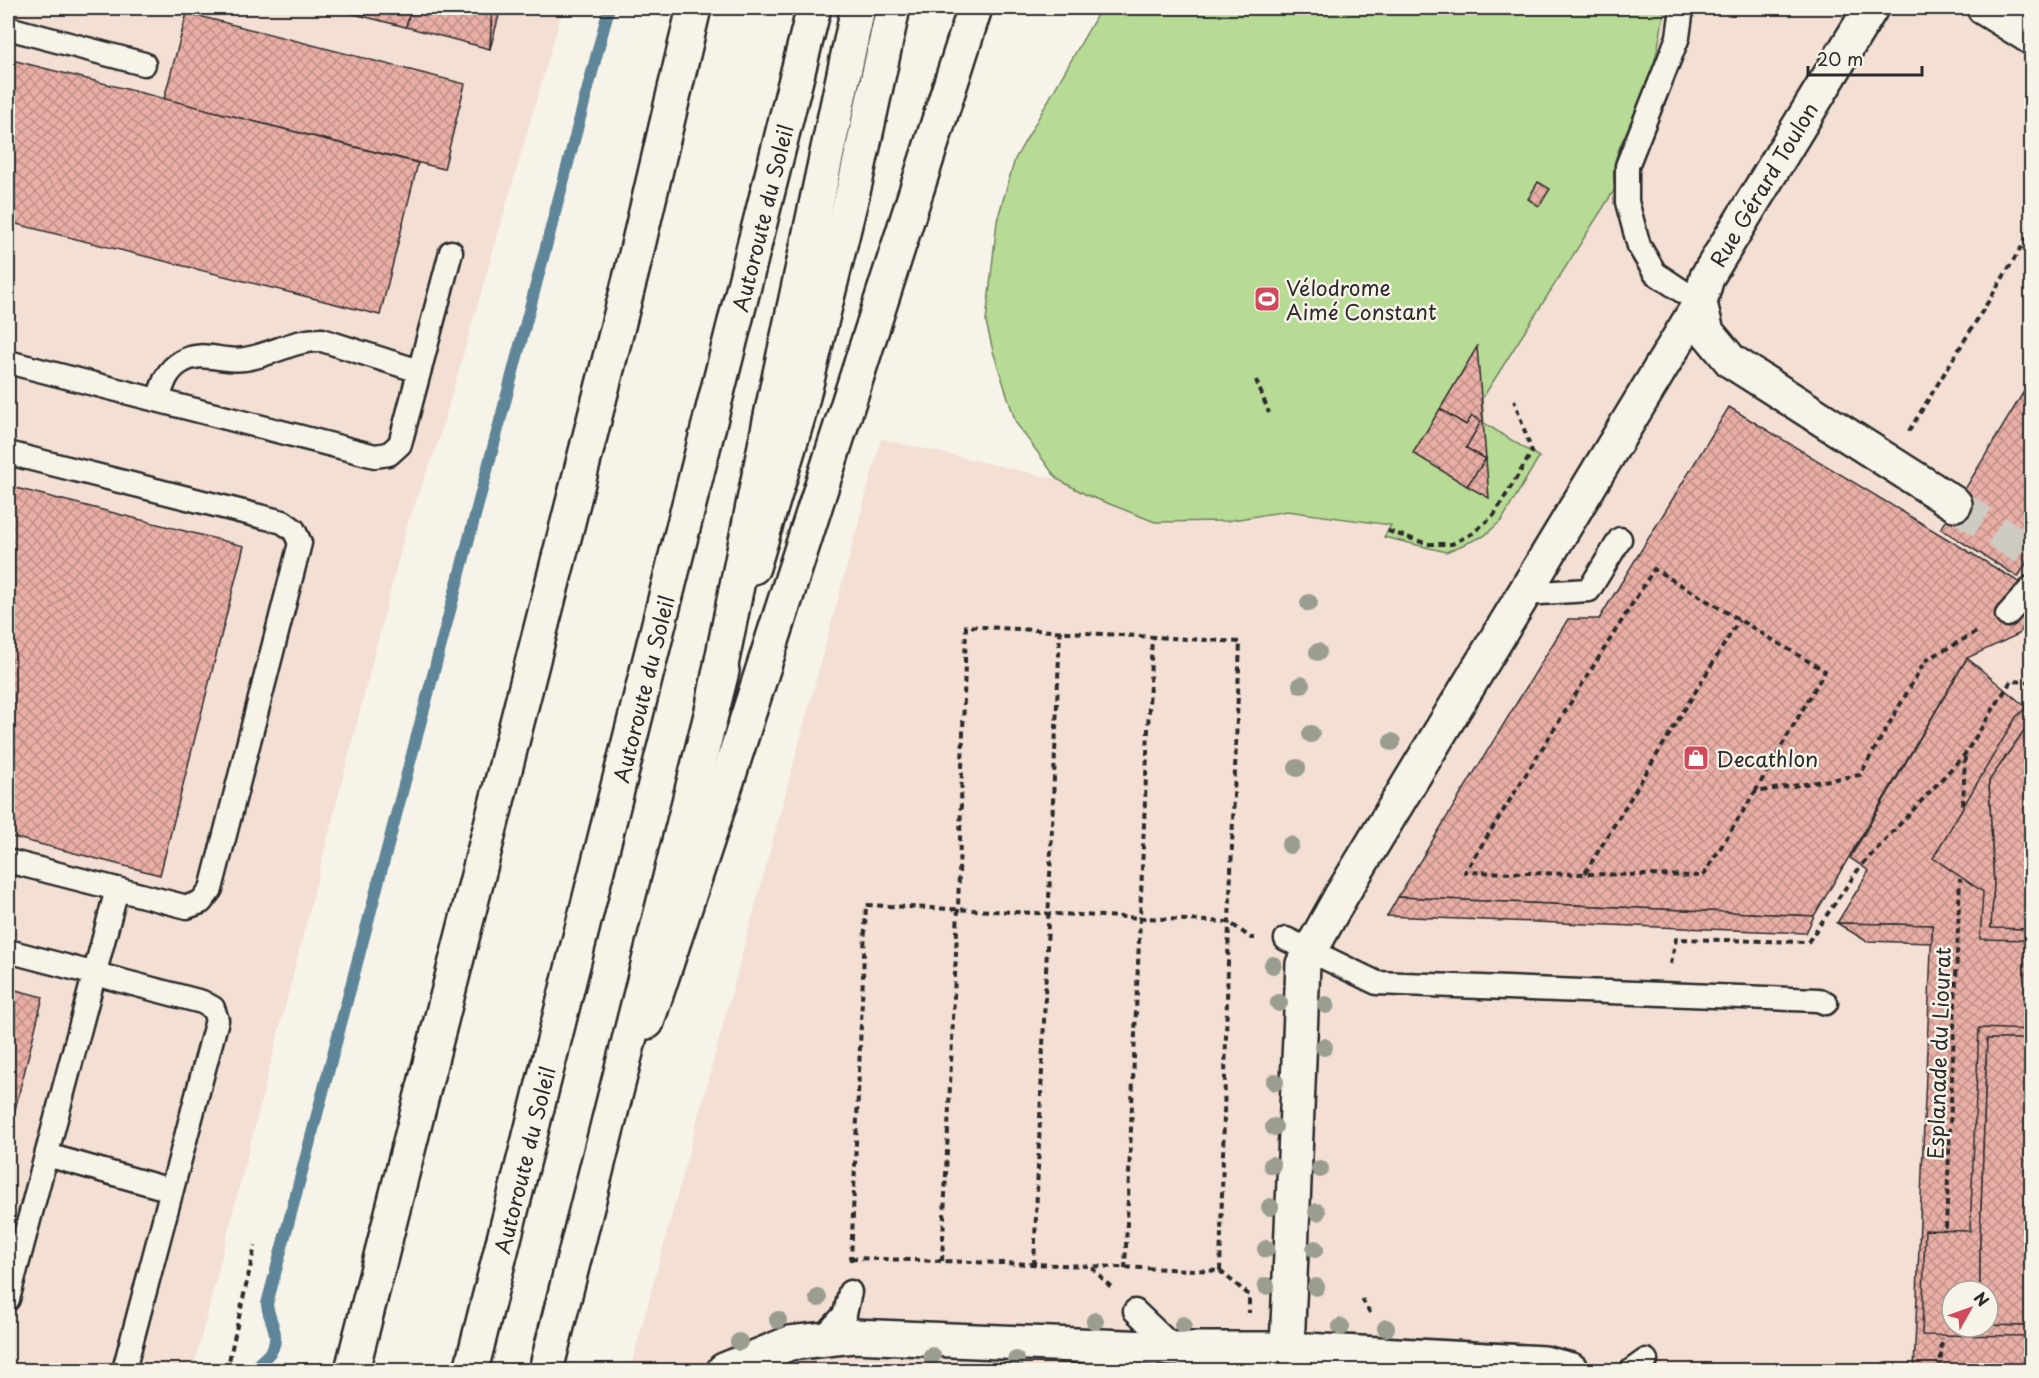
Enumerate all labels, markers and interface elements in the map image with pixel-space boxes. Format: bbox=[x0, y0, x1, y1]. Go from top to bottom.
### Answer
scale bar bbox=[1808, 39, 1922, 77]
text: 20 m bbox=[1817, 45, 1863, 72]
street label: Rue Gérard Toulon bbox=[1701, 95, 1825, 273]
street label: Autoroute du Soleil bbox=[723, 121, 801, 315]
place label: Vélodrome Aimé Constant bbox=[1286, 271, 1437, 327]
sports icon: Vélodrome Aimé Constant bbox=[1252, 284, 1282, 314]
street label: Autoroute du Soleil bbox=[604, 592, 682, 786]
place label: Decathlon bbox=[1716, 742, 1818, 774]
shop icon: Decathlon bbox=[1681, 743, 1711, 773]
street label: Esplanade du Liourat bbox=[1918, 946, 1958, 1160]
street label: Autoroute du Soleil bbox=[485, 1063, 563, 1257]
north arrow bbox=[1940, 1279, 2000, 1339]
text: N bbox=[1969, 1286, 1996, 1311]

